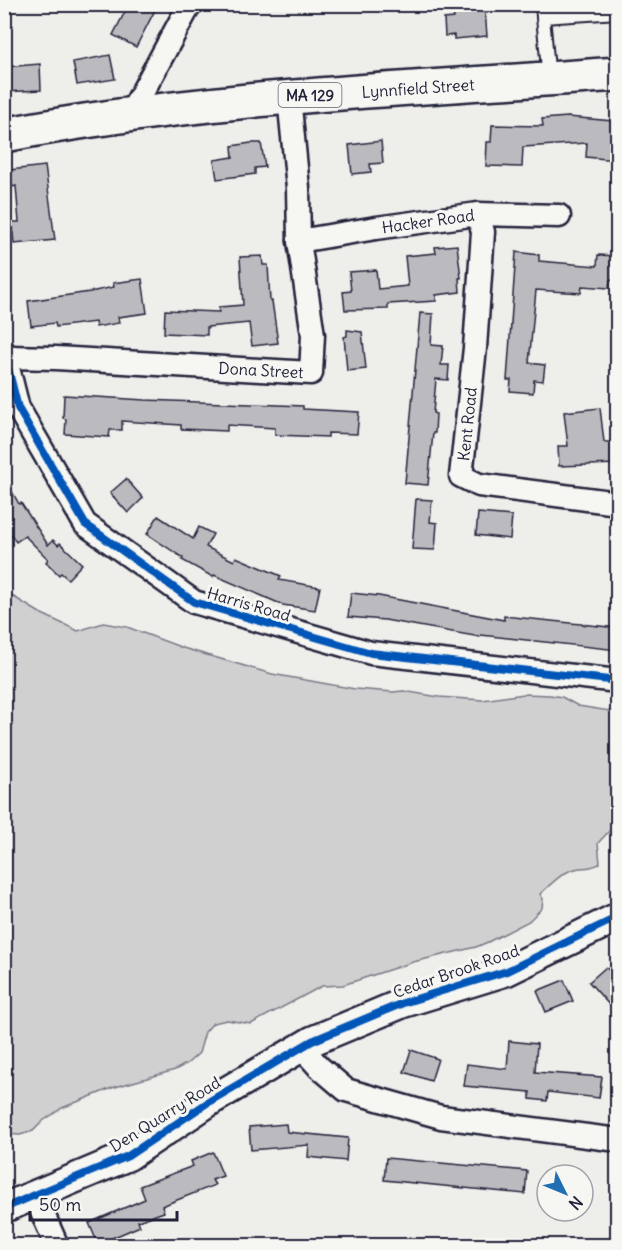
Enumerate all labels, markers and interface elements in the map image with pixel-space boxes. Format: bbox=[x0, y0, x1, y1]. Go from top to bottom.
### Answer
street label: Lynnfield Street bbox=[361, 74, 476, 102]
road number: MA 129 bbox=[278, 83, 342, 107]
street label: Hacker Road bbox=[380, 205, 476, 237]
street label: Dona Street bbox=[218, 358, 305, 382]
street label: Kent Road bbox=[453, 386, 481, 462]
street label: Harris Road bbox=[205, 583, 293, 625]
street label: Cedar Brook Road bbox=[390, 940, 522, 1002]
street label: Den Quarry Road bbox=[106, 1072, 224, 1156]
north arrow bbox=[535, 1163, 595, 1223]
scale bar bbox=[30, 1184, 177, 1222]
text: N bbox=[565, 1192, 587, 1214]
text: 50 m bbox=[39, 1193, 81, 1216]

